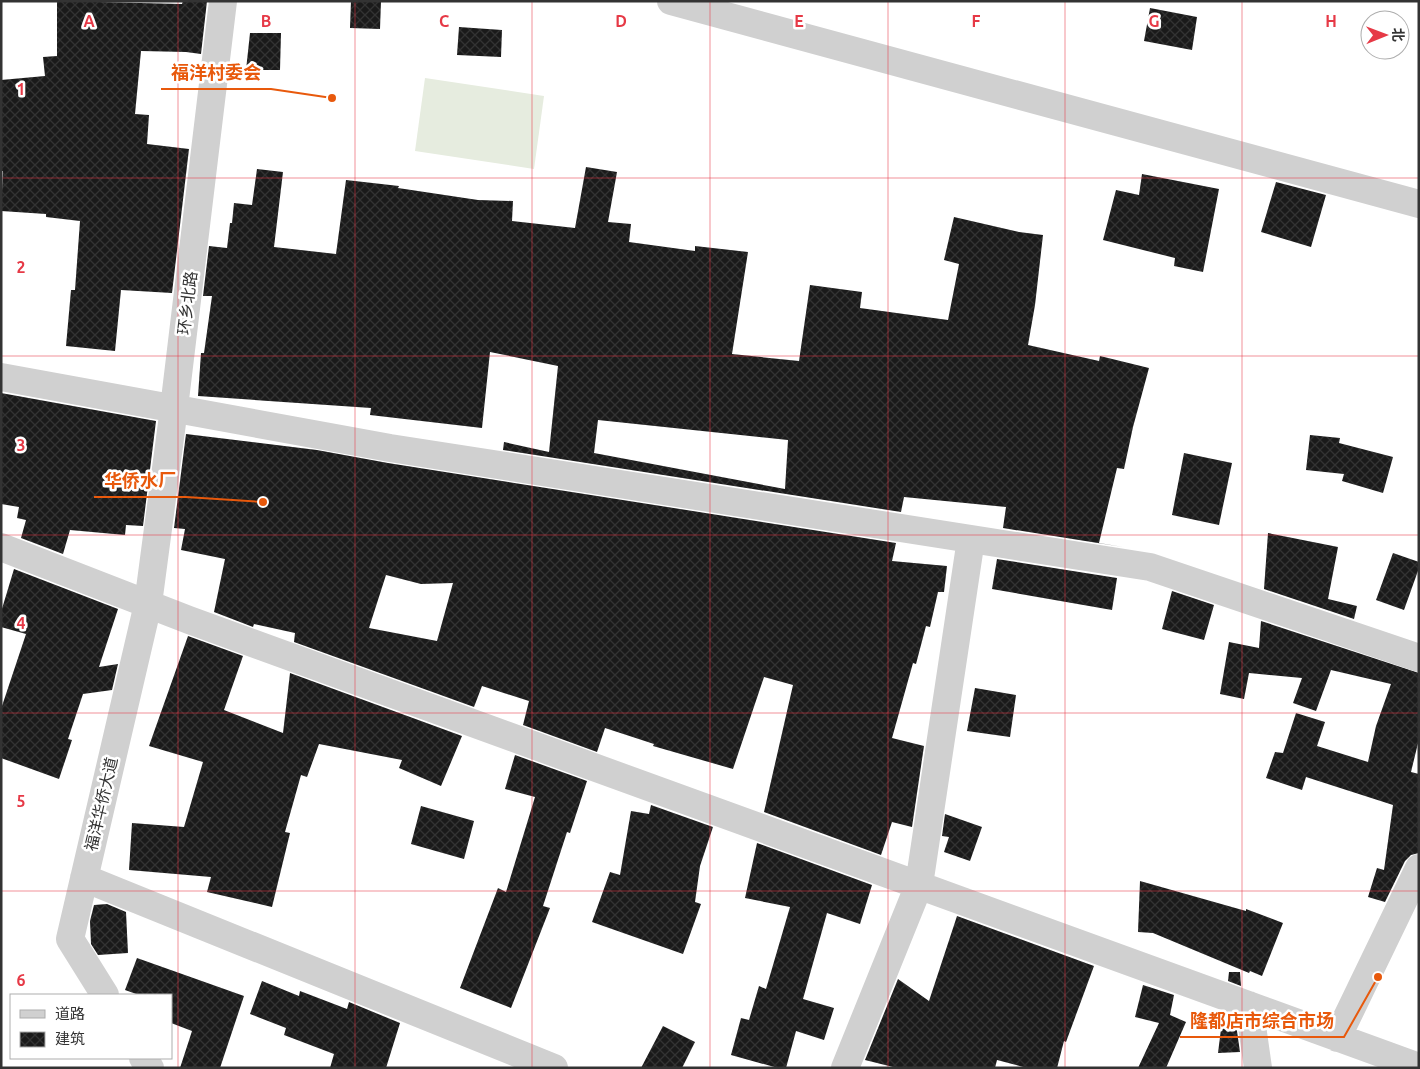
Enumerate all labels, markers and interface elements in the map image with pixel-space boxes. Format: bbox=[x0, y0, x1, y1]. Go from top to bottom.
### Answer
north arrow bbox=[1360, 10, 1410, 60]
text: A bbox=[83, 12, 95, 30]
text: B bbox=[261, 12, 271, 30]
text: C bbox=[439, 12, 449, 30]
text: D bbox=[615, 12, 627, 30]
text: E bbox=[794, 12, 804, 30]
text: F bbox=[972, 12, 981, 30]
text: G bbox=[1148, 12, 1160, 30]
text: H bbox=[1325, 12, 1337, 30]
text: 北 bbox=[1390, 28, 1406, 42]
callout: 福洋村委会 bbox=[161, 56, 271, 89]
text: 福洋村委会 bbox=[171, 62, 261, 82]
text: 1 bbox=[16, 80, 26, 98]
text: 2 bbox=[16, 258, 26, 276]
street label: 环乡北路 bbox=[174, 270, 200, 336]
text: 3 bbox=[16, 436, 26, 454]
callout: 华侨水厂 bbox=[94, 464, 186, 497]
text: 华侨水厂 bbox=[104, 470, 176, 490]
text: 4 bbox=[16, 614, 26, 632]
street label: 福洋华侨大道 bbox=[81, 755, 121, 853]
text: 5 bbox=[16, 792, 26, 810]
text: 6 bbox=[16, 971, 26, 989]
legend bbox=[10, 994, 172, 1059]
callout: 隆都店市综合市场 bbox=[1180, 1004, 1344, 1037]
text: 道路 bbox=[55, 1005, 85, 1022]
text: 隆都店市综合市场 bbox=[1190, 1010, 1334, 1030]
text: 建筑 bbox=[55, 1030, 85, 1047]

